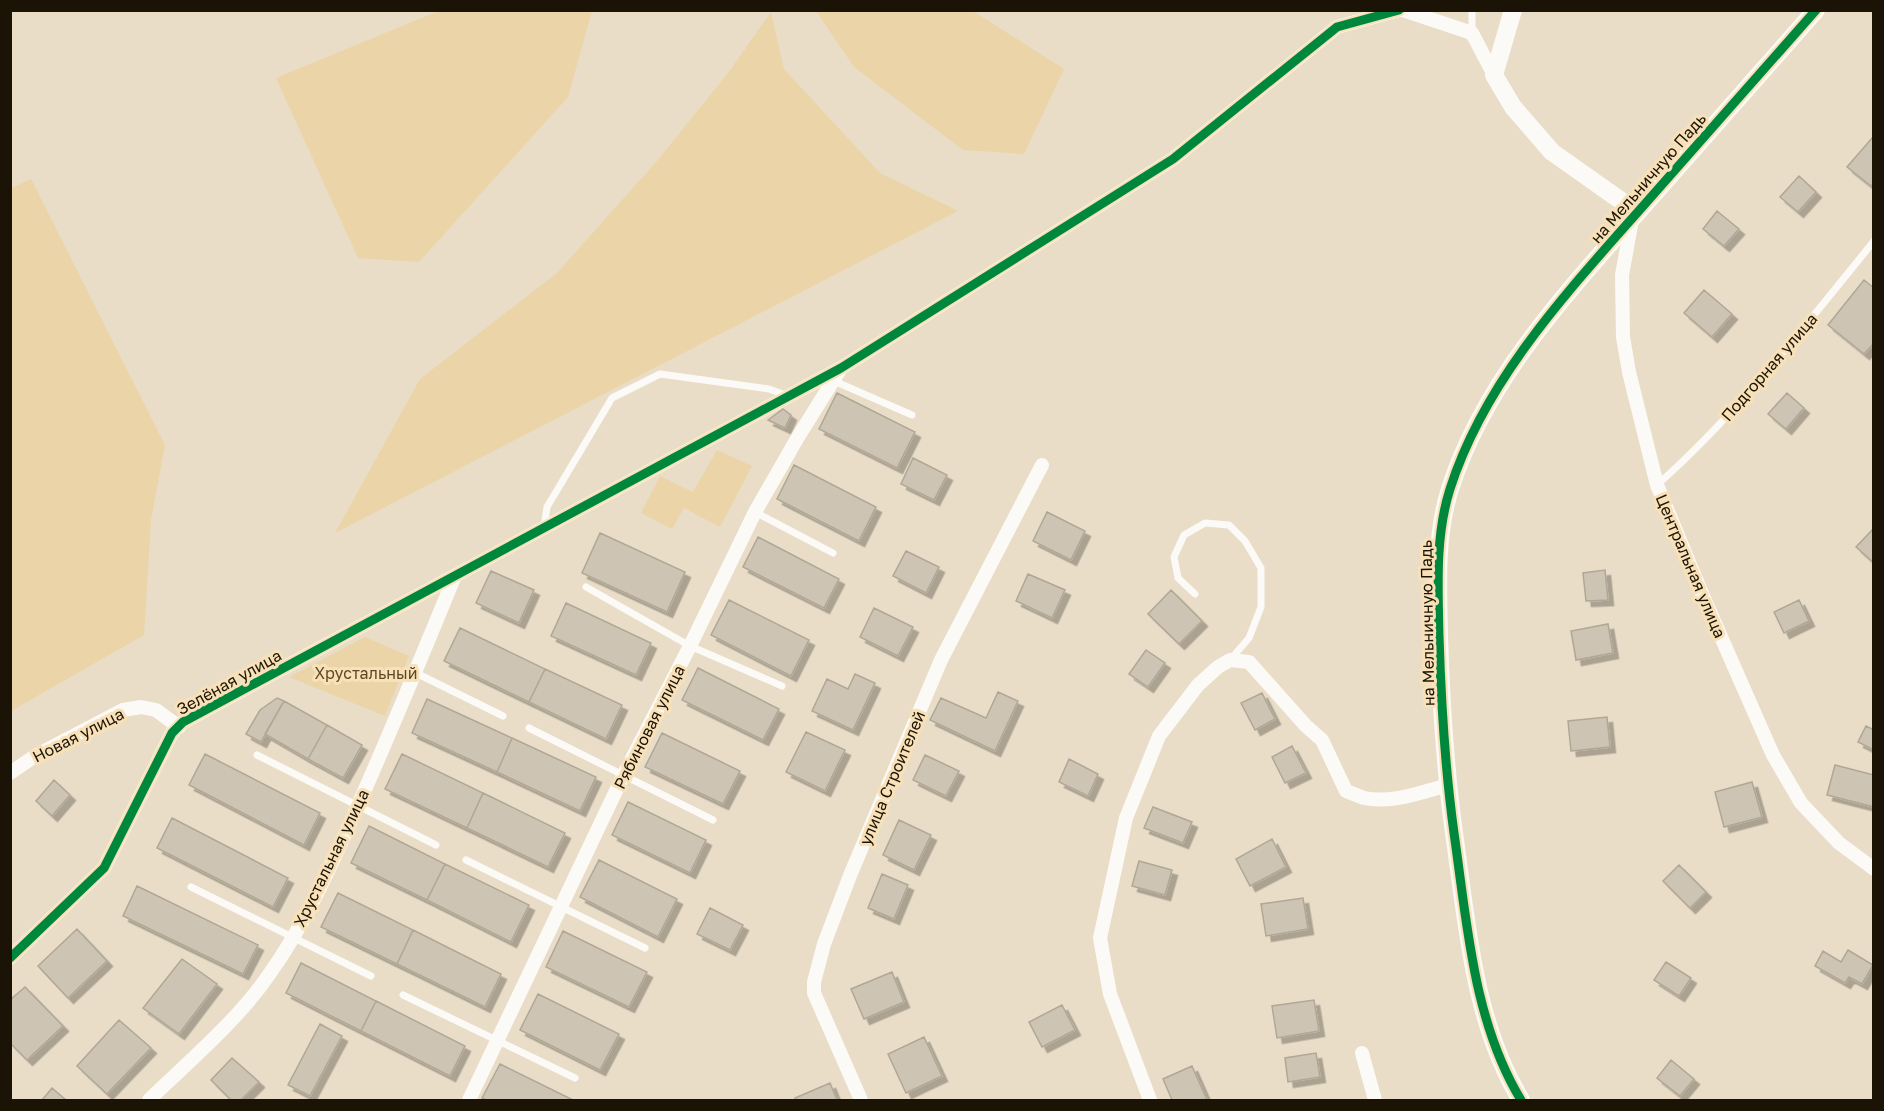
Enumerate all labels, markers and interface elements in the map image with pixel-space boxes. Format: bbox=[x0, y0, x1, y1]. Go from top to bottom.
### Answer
street label: на Мельничную Падь bbox=[1586, 109, 1710, 247]
street label: Подгорная улица bbox=[1717, 309, 1821, 425]
street label: Центральная улица bbox=[1652, 491, 1730, 641]
street label: на Мельничную Падь bbox=[1416, 540, 1438, 706]
street label: Зелёная улица bbox=[173, 645, 285, 719]
street label: Рябиновая улица bbox=[609, 662, 689, 792]
park label: Хрустальный bbox=[315, 663, 417, 683]
street label: Новая улица bbox=[29, 703, 127, 767]
street label: улица Строителей bbox=[855, 708, 929, 848]
street label: Хрустальная улица bbox=[289, 786, 373, 930]

